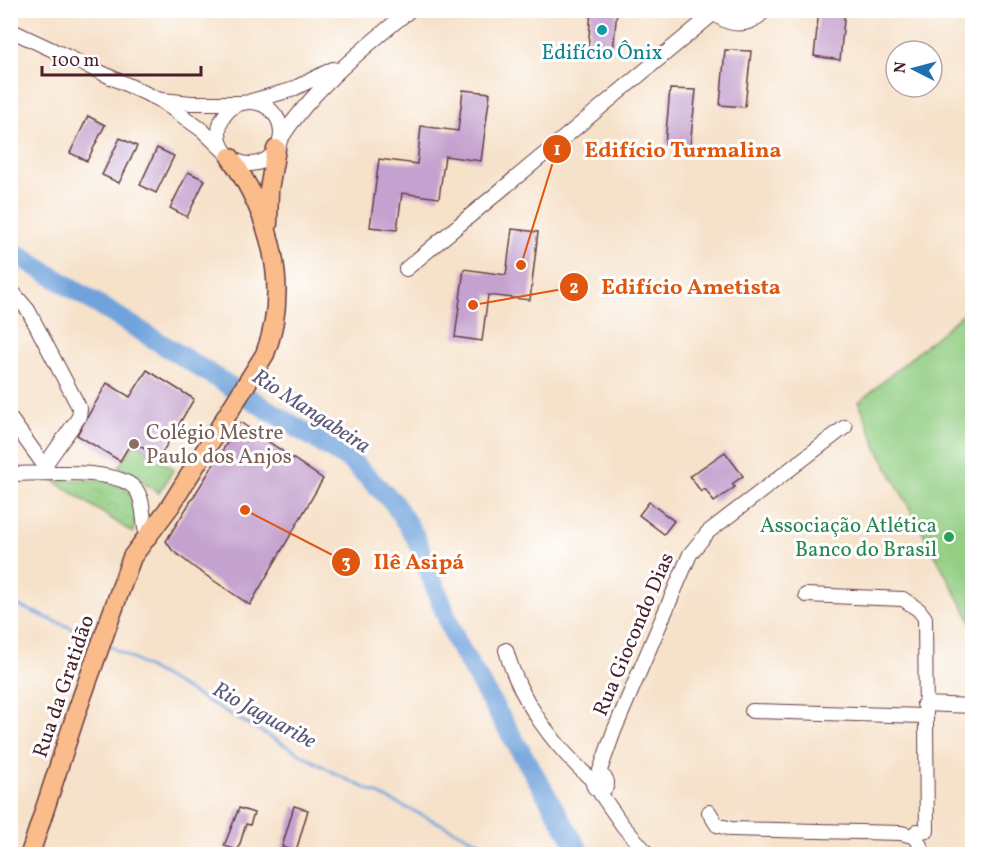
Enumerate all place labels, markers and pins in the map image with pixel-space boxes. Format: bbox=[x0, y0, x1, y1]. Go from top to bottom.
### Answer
marker: Edifício Ônix bbox=[595, 23, 609, 37]
place label: Edifício Ônix bbox=[542, 39, 662, 68]
callout: Edifício Turmalina bbox=[542, 129, 793, 169]
callout: Edifício Ametista bbox=[559, 267, 793, 307]
place label: Colégio Mestre Paulo dos Anjos bbox=[146, 419, 292, 472]
marker: Colégio Mestre Paulo dos Anjos bbox=[127, 437, 141, 451]
place label: Associação Atlética Banco do Brasil bbox=[760, 512, 937, 565]
marker: Associação Atlética Banco do Brasil bbox=[942, 530, 956, 544]
callout: Ilê Asipá bbox=[331, 542, 476, 582]

